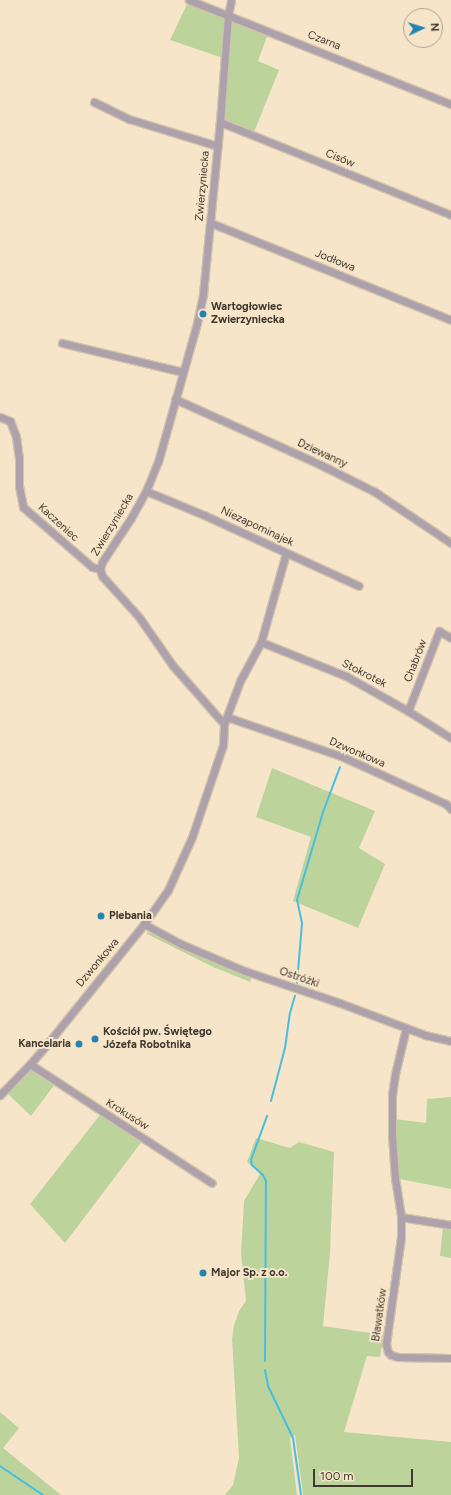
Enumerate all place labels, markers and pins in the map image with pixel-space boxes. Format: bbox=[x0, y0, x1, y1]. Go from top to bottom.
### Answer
place label: Wartogłowiec Zwierzyniecka bbox=[211, 301, 285, 327]
marker: Wartogłowiec Zwierzyniecka bbox=[198, 309, 208, 319]
place label: Plebania bbox=[109, 909, 152, 923]
marker: Plebania bbox=[96, 911, 106, 921]
place label: Kościół pw. Świętego Józefa Robotnika bbox=[103, 1026, 212, 1052]
marker: Kościół pw. Świętego Józefa Robotnika bbox=[90, 1034, 100, 1044]
place label: Kancelaria bbox=[18, 1037, 71, 1051]
marker: Kancelaria bbox=[74, 1039, 84, 1049]
place label: Major Sp. z o.o. bbox=[211, 1266, 287, 1280]
marker: Major Sp. z o.o. bbox=[198, 1268, 208, 1278]

